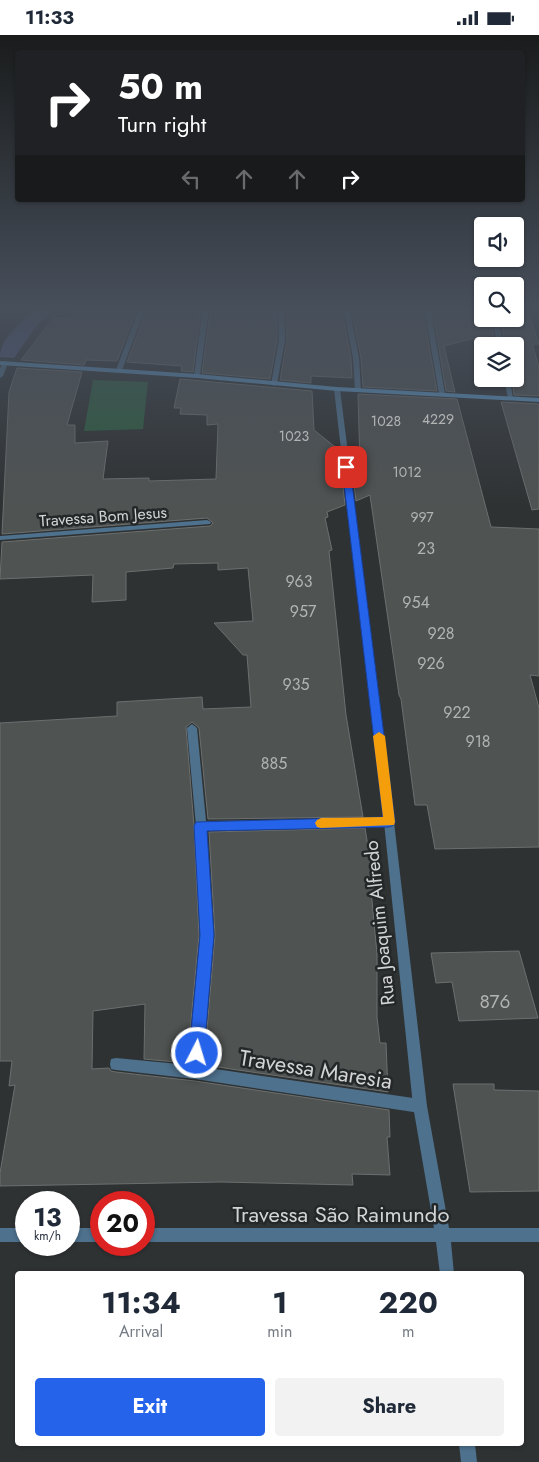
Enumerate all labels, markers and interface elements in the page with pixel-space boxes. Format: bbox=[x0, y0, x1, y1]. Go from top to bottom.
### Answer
text: 11:33 bbox=[25, 4, 74, 31]
text: 50 m bbox=[118, 62, 203, 112]
icon: right bbox=[35, 70, 100, 135]
text: Turn right bbox=[118, 108, 206, 140]
icon: left bbox=[177, 165, 205, 193]
icon: ahead bbox=[230, 165, 258, 193]
icon: ahead bbox=[283, 165, 311, 193]
icon: right bbox=[336, 165, 364, 193]
map controls bbox=[474, 217, 524, 387]
button: sound bbox=[474, 217, 524, 267]
button: search bbox=[474, 277, 524, 327]
button: layers bbox=[474, 337, 524, 387]
house number: 4229 bbox=[422, 409, 454, 429]
house number: 1028 bbox=[371, 411, 401, 431]
house number: 1023 bbox=[279, 426, 310, 446]
pin bbox=[325, 446, 367, 488]
icon: arrive bbox=[332, 453, 360, 481]
house number: 1012 bbox=[393, 462, 422, 482]
street label: Travessa Bom Jesus bbox=[38, 501, 168, 532]
house number: 997 bbox=[410, 507, 434, 527]
house number: 23 bbox=[417, 537, 435, 560]
house number: 963 bbox=[285, 570, 313, 593]
house number: 954 bbox=[402, 591, 430, 614]
house number: 957 bbox=[290, 600, 317, 623]
house number: 928 bbox=[427, 622, 455, 645]
house number: 926 bbox=[417, 652, 445, 675]
house number: 935 bbox=[283, 673, 309, 696]
house number: 922 bbox=[443, 701, 471, 724]
house number: 918 bbox=[465, 730, 491, 753]
house number: 885 bbox=[261, 752, 287, 775]
street label: Rua Joaquim Alfredo bbox=[357, 839, 402, 1007]
house number: 876 bbox=[479, 988, 511, 1015]
position arrow bbox=[170, 1026, 222, 1078]
street label: Travessa Maresia bbox=[237, 1041, 395, 1097]
speed limit sign: 20 bbox=[90, 1191, 155, 1256]
street label: Travessa São Raimundo bbox=[233, 1198, 449, 1230]
text: 13 bbox=[33, 1199, 62, 1235]
text: km/h bbox=[34, 1227, 61, 1245]
text: 11:34 bbox=[101, 1281, 181, 1324]
text: 1 bbox=[272, 1281, 287, 1324]
text: 220 bbox=[379, 1281, 438, 1324]
text: Arrival bbox=[119, 1320, 163, 1343]
text: min bbox=[267, 1320, 292, 1343]
text: m bbox=[402, 1320, 414, 1343]
button: Exit bbox=[35, 1378, 265, 1436]
button: Share bbox=[275, 1378, 504, 1436]

